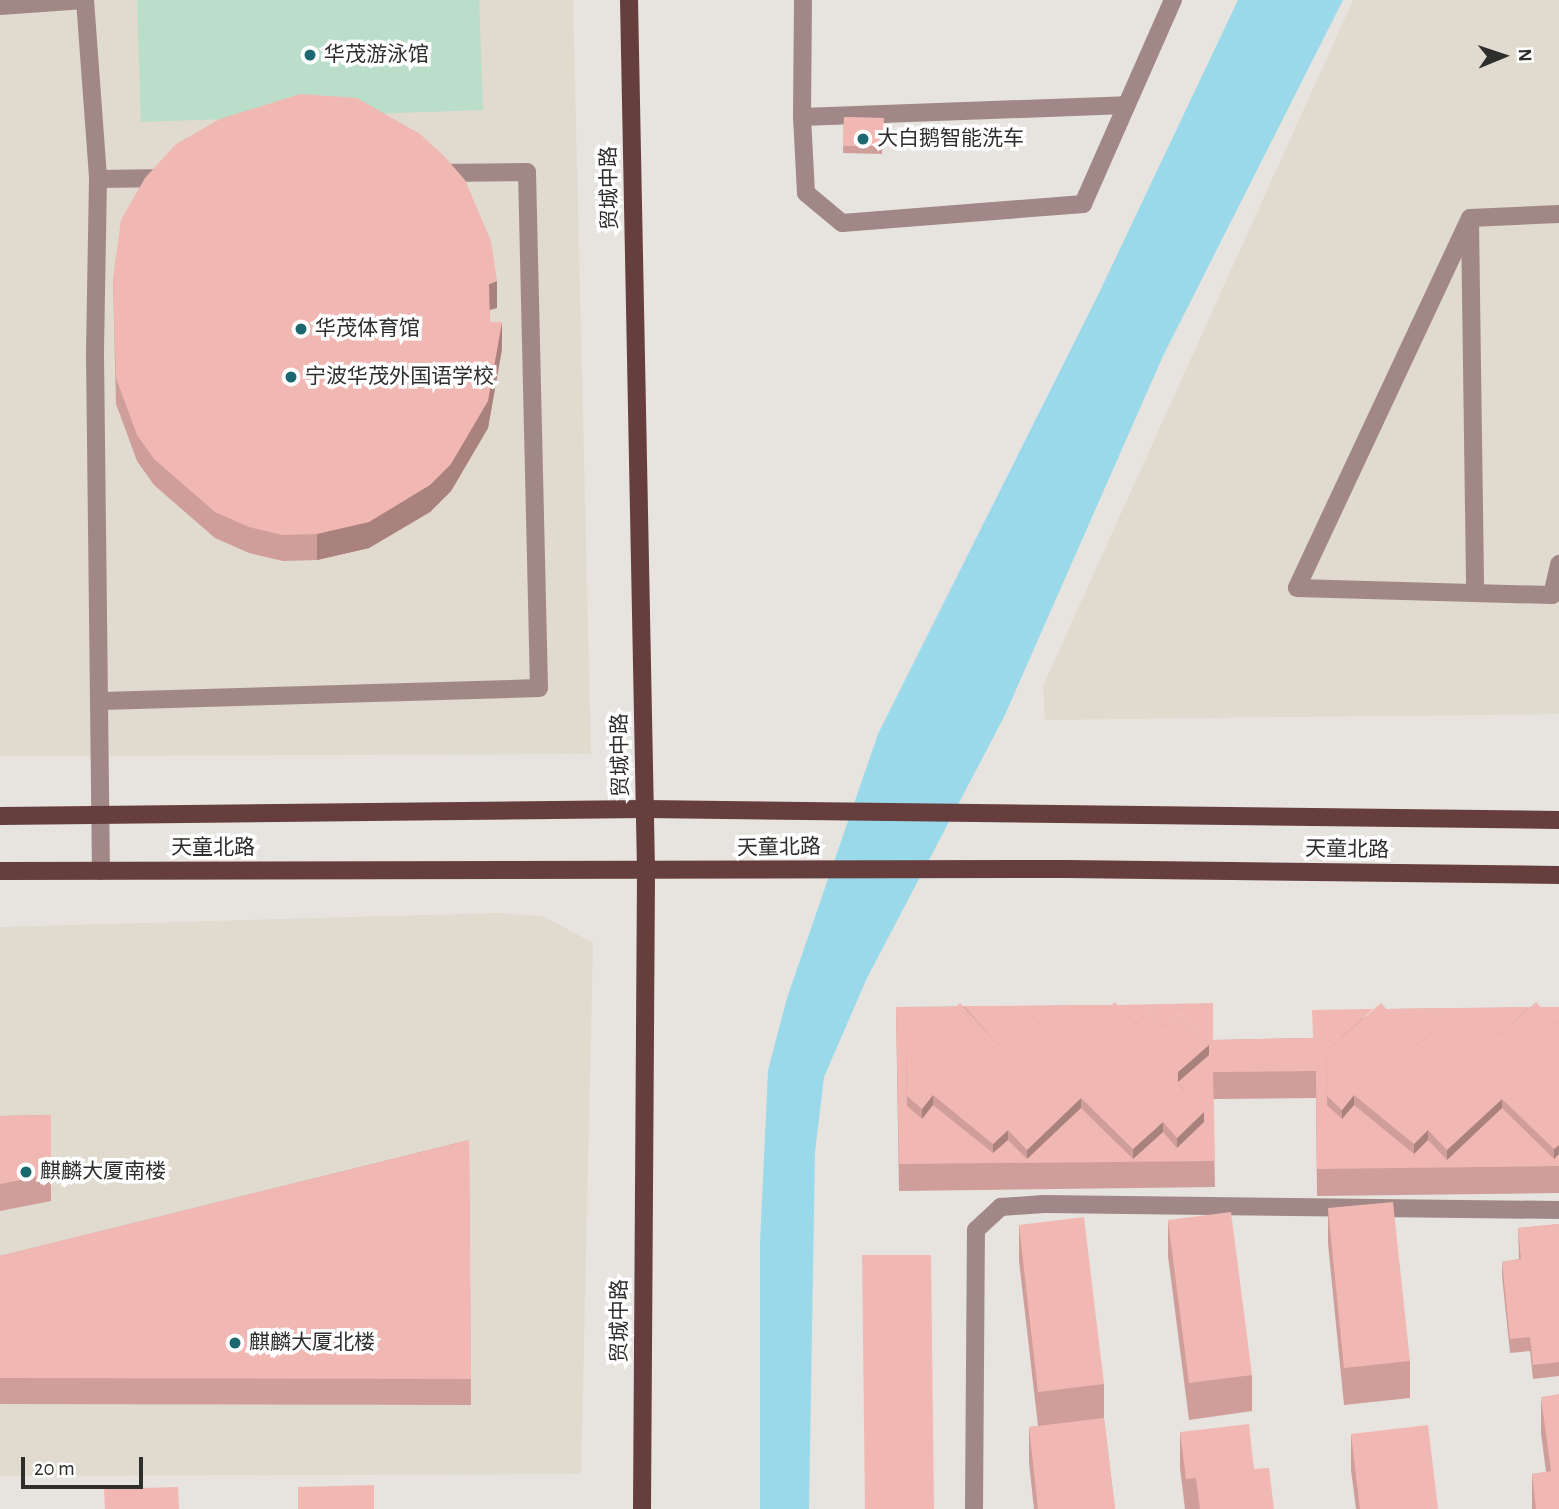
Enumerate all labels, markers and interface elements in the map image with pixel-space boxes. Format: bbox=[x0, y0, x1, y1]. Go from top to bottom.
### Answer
north arrow bbox=[1468, 21, 1538, 91]
place label: 华茂游泳馆 bbox=[324, 42, 429, 68]
marker: 华茂游泳馆 bbox=[302, 47, 318, 63]
text: N bbox=[1515, 48, 1534, 62]
place label: 大白鹅智能洗车 bbox=[877, 126, 1024, 152]
marker: 大白鹅智能洗车 bbox=[855, 131, 871, 147]
street label: 贸城中路 bbox=[597, 146, 623, 230]
place label: 华茂体育馆 bbox=[315, 316, 420, 342]
marker: 华茂体育馆 bbox=[293, 321, 309, 337]
place label: 宁波华茂外国语学校 bbox=[305, 364, 494, 390]
marker: 宁波华茂外国语学校 bbox=[283, 369, 299, 385]
street label: 贸城中路 bbox=[608, 713, 634, 797]
street label: 天童北路 bbox=[171, 835, 255, 861]
street label: 天童北路 bbox=[737, 835, 821, 861]
street label: 天童北路 bbox=[1305, 837, 1389, 863]
place label: 麒麟大厦南楼 bbox=[40, 1159, 166, 1185]
marker: 麒麟大厦南楼 bbox=[18, 1164, 34, 1180]
street label: 贸城中路 bbox=[607, 1279, 633, 1363]
place label: 麒麟大厦北楼 bbox=[249, 1330, 375, 1356]
marker: 麒麟大厦北楼 bbox=[227, 1335, 243, 1351]
scale bar bbox=[24, 1442, 147, 1486]
text: 20 m bbox=[34, 1458, 75, 1479]

